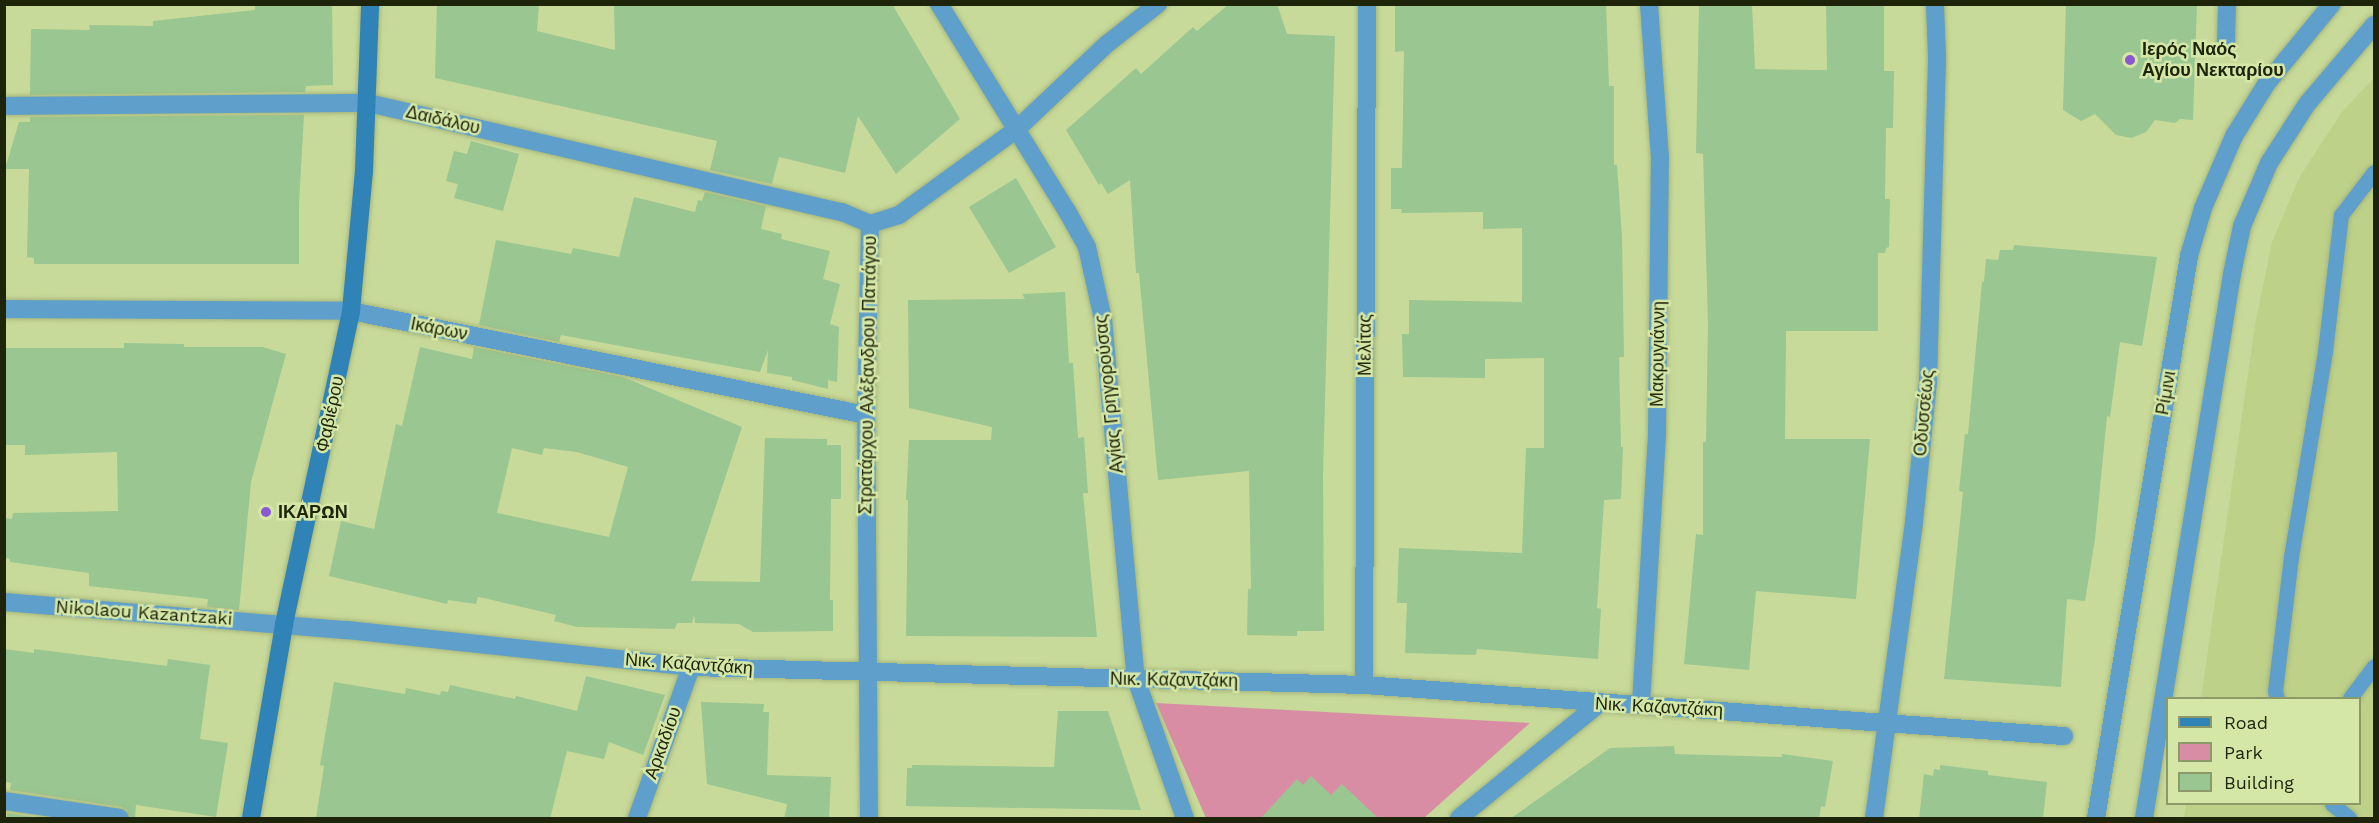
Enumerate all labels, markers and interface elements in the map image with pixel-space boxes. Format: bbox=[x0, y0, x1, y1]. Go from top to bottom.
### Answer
place label: Ιερός Ναός Αγίου Νεκταρίου bbox=[2142, 39, 2284, 82]
marker: Ιερός Ναός Αγίου Νεκταρίου bbox=[2123, 53, 2137, 67]
street label: Δαιδάλου bbox=[404, 101, 482, 139]
street label: Στρατάρχου Αλέξανδρου Παπάγου bbox=[855, 236, 881, 514]
street label: Μακρυγιάννη bbox=[1646, 301, 1670, 407]
street label: Ικάρων bbox=[409, 313, 469, 345]
street label: Αγίας Γρηγορούσας bbox=[1090, 314, 1128, 474]
street label: Μελίτας bbox=[1354, 314, 1376, 376]
street label: Οδυσσέως bbox=[1909, 369, 1939, 457]
street label: Ρίμινι bbox=[2152, 369, 2180, 417]
street label: Φαβιέρου bbox=[311, 374, 349, 454]
place label: ΙΚΑΡΩΝ bbox=[278, 501, 348, 523]
marker: ΙΚΑΡΩΝ bbox=[259, 505, 273, 519]
street label: Nikolaou Kazantzaki bbox=[55, 596, 233, 630]
street label: Νικ. Καζαντζάκη bbox=[624, 649, 754, 679]
street label: Νικ. Καζαντζάκη bbox=[1110, 668, 1238, 692]
street label: Νικ. Καζαντζάκη bbox=[1594, 693, 1724, 721]
legend bbox=[2166, 697, 2361, 805]
street label: Αρκαδίου bbox=[640, 704, 686, 782]
text: Road bbox=[2224, 712, 2268, 733]
text: Park bbox=[2224, 742, 2263, 763]
text: Building bbox=[2224, 772, 2294, 793]

